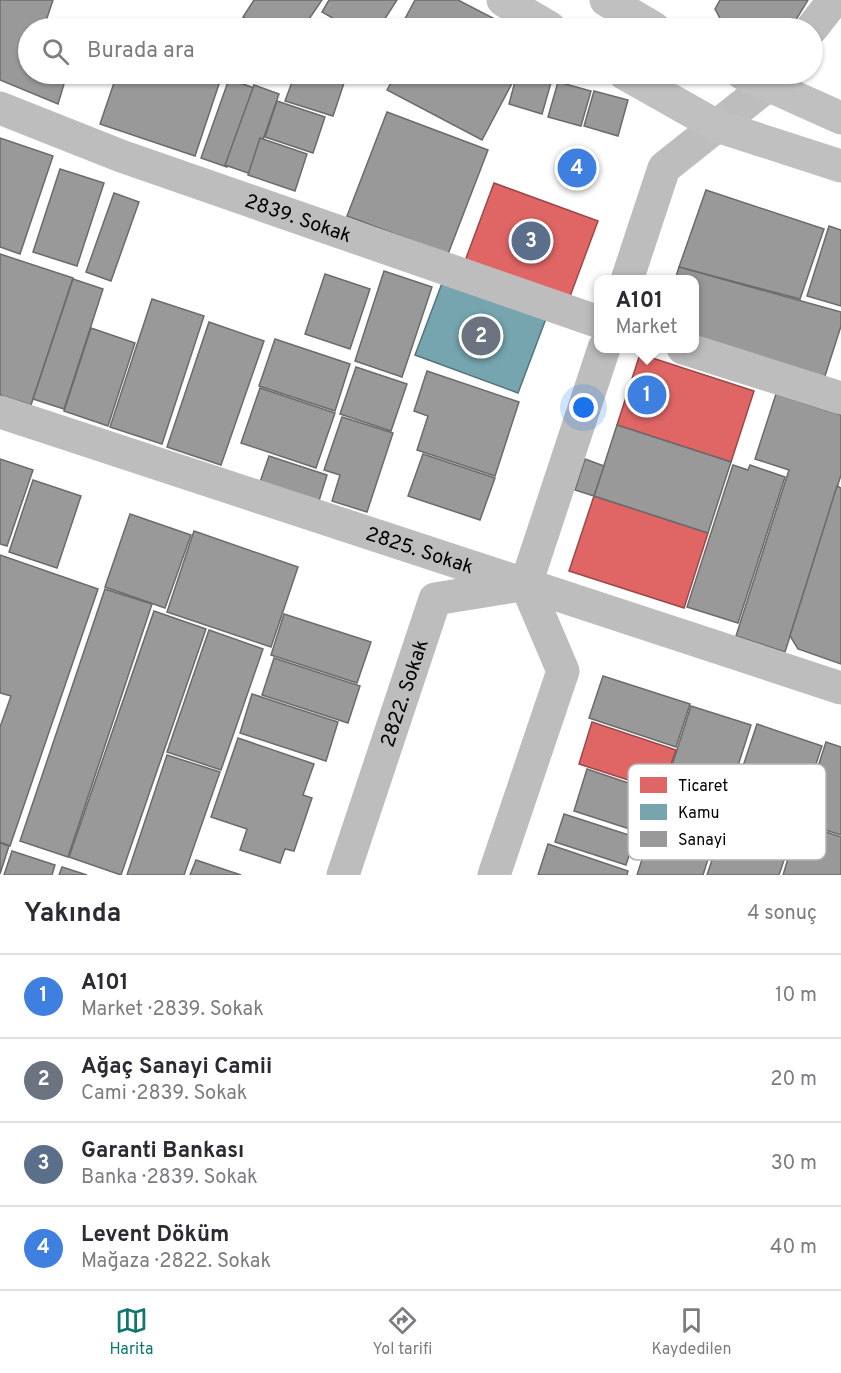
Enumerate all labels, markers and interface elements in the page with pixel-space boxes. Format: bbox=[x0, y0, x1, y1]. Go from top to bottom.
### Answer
search box bbox=[18, 18, 823, 84]
icon: search bbox=[39, 35, 72, 68]
text: Burada ara bbox=[87, 38, 195, 65]
pin: 4 bbox=[558, 146, 596, 190]
street label: 2839. Sokak bbox=[241, 189, 355, 250]
pin: 3 bbox=[512, 218, 550, 264]
popup bbox=[594, 275, 699, 353]
text: A101 bbox=[615, 288, 663, 315]
pin: 2 bbox=[462, 314, 500, 358]
text: Market bbox=[615, 315, 678, 341]
pin: 1 bbox=[628, 372, 666, 418]
your location bbox=[569, 393, 598, 422]
street label: 2825. Sokak bbox=[362, 522, 477, 582]
street label: 2822. Sokak bbox=[376, 636, 436, 751]
legend bbox=[628, 764, 826, 860]
text: Ticaret bbox=[678, 777, 728, 797]
text: Kamu bbox=[678, 804, 720, 824]
text: Sanayi bbox=[678, 831, 726, 851]
text: Yakında bbox=[24, 898, 121, 931]
text: 4 sonuç bbox=[747, 901, 817, 927]
text: A101 bbox=[81, 970, 129, 997]
text: 1 bbox=[40, 983, 48, 1009]
text: 10 m bbox=[775, 983, 817, 1009]
text: Market · 2839. Sokak bbox=[81, 997, 264, 1023]
text: Ağaç Sanayi Camii bbox=[81, 1054, 272, 1081]
text: 2 bbox=[37, 1067, 50, 1093]
text: 20 m bbox=[770, 1067, 817, 1093]
text: Cami · 2839. Sokak bbox=[81, 1081, 247, 1107]
text: Garanti Bankası bbox=[81, 1138, 244, 1165]
text: 3 bbox=[38, 1151, 50, 1177]
text: 30 m bbox=[771, 1151, 817, 1177]
text: Banka · 2839. Sokak bbox=[81, 1165, 258, 1191]
text: Levent Döküm bbox=[81, 1222, 229, 1249]
text: 4 bbox=[37, 1235, 50, 1261]
text: 40 m bbox=[770, 1235, 817, 1261]
text: Mağaza · 2822. Sokak bbox=[81, 1249, 271, 1275]
tab: Harita bbox=[110, 1304, 153, 1360]
tab: Yol tarifi bbox=[373, 1304, 432, 1360]
tab: Kaydedilen bbox=[651, 1304, 731, 1360]

